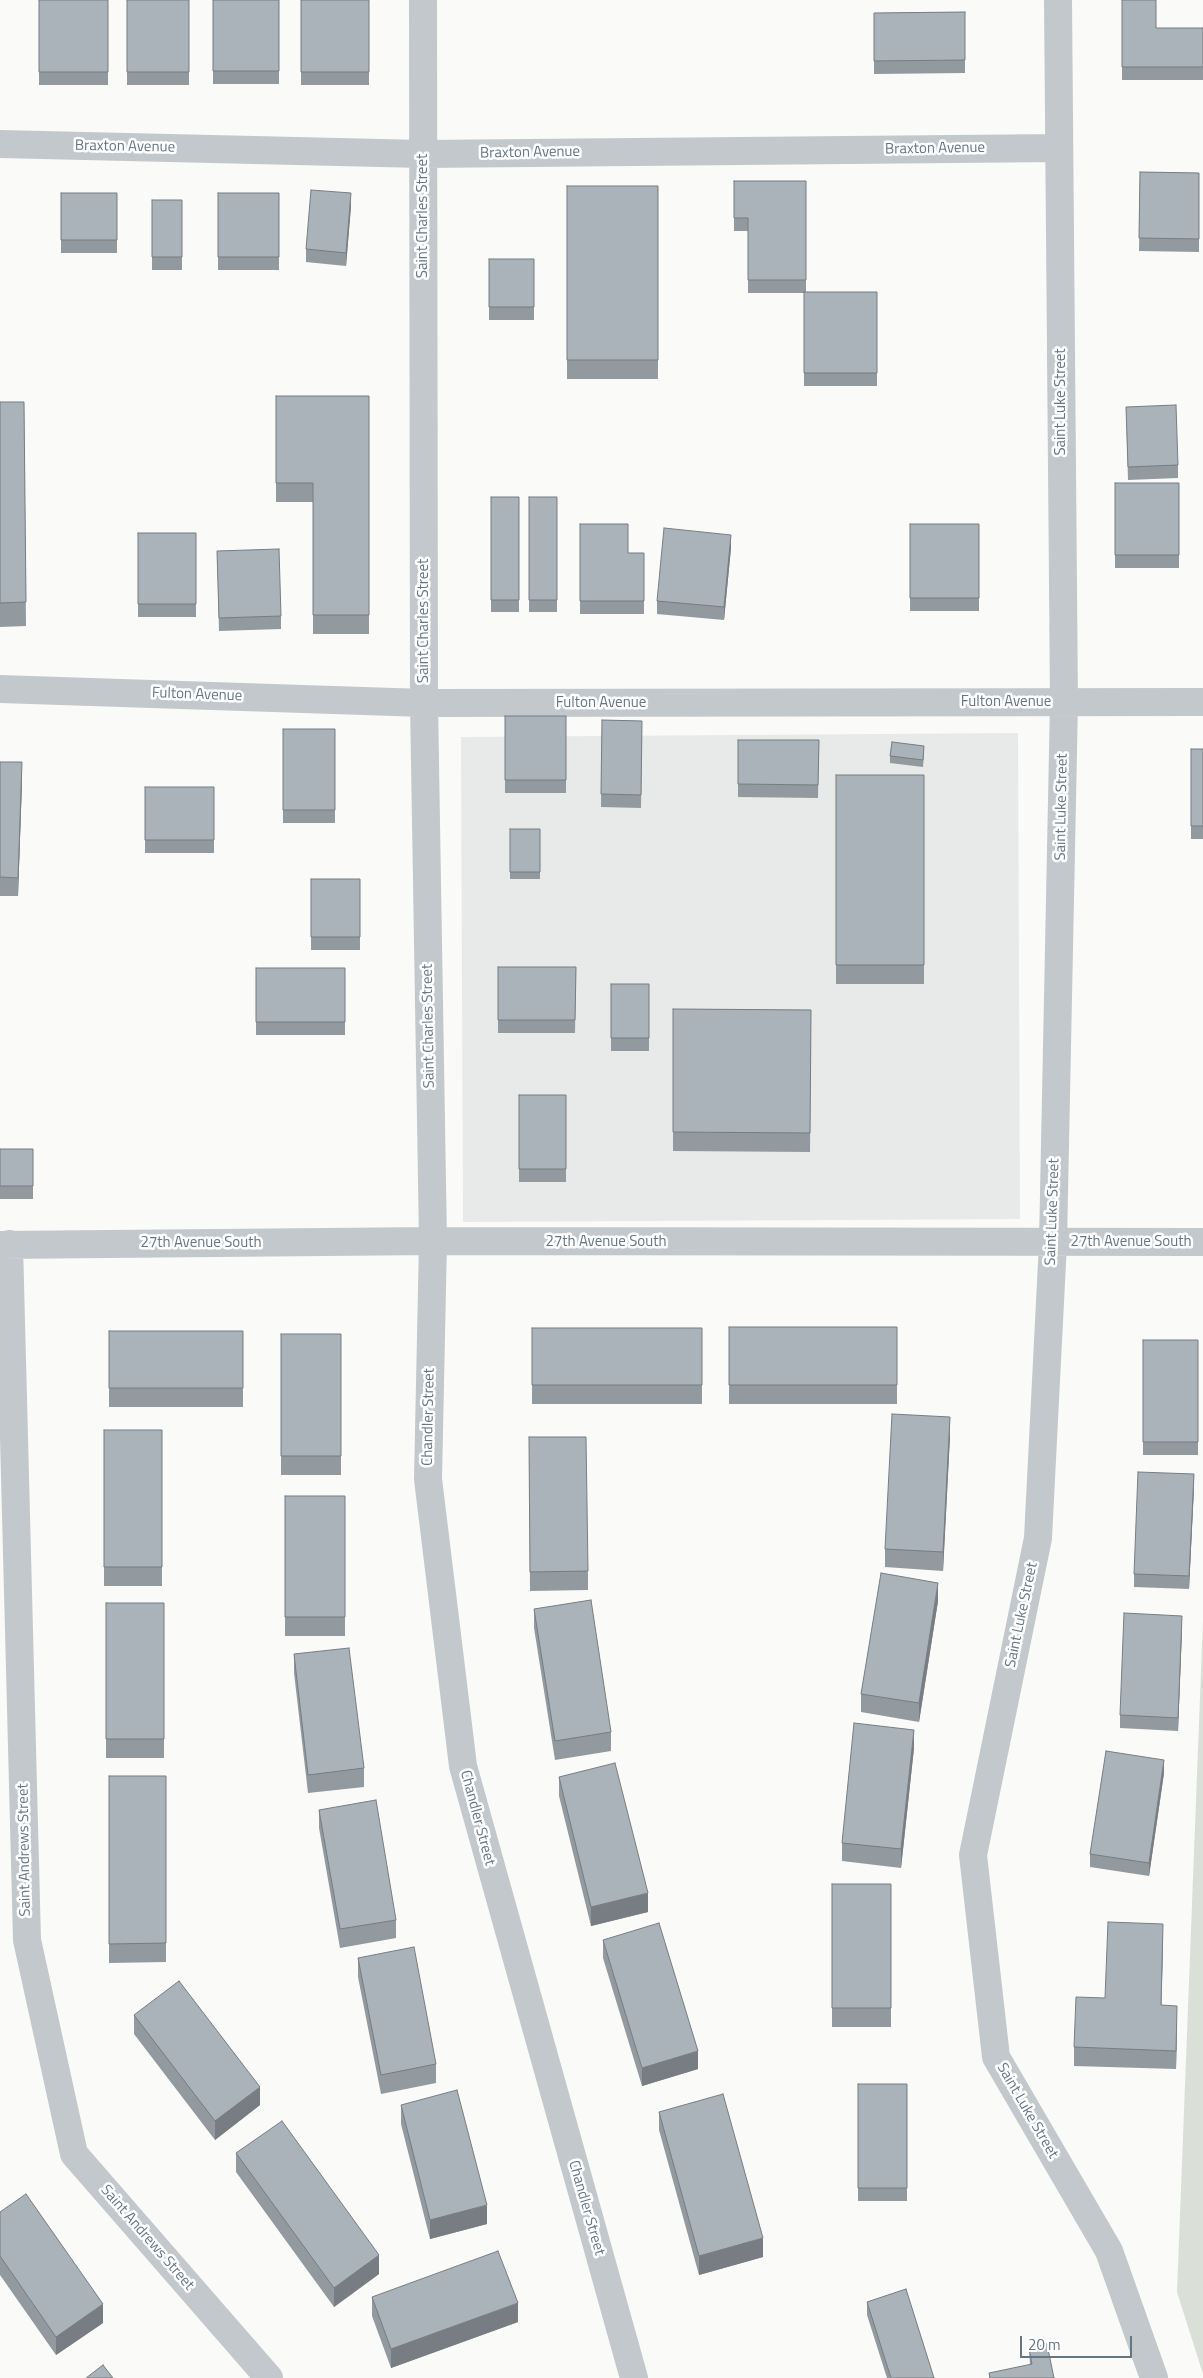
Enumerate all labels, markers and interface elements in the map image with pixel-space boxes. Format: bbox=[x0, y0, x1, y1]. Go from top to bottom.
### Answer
street label: Braxton Avenue bbox=[75, 137, 175, 157]
street label: Braxton Avenue bbox=[885, 139, 985, 159]
street label: Braxton Avenue bbox=[480, 143, 580, 163]
street label: Saint Charles Street bbox=[414, 154, 432, 278]
street label: Saint Luke Street bbox=[1052, 348, 1070, 456]
street label: Saint Charles Street bbox=[415, 559, 433, 683]
street label: Fulton Avenue bbox=[151, 684, 243, 706]
street label: Fulton Avenue bbox=[961, 693, 1051, 711]
street label: Fulton Avenue bbox=[556, 694, 646, 712]
street label: Saint Luke Street bbox=[1052, 753, 1072, 861]
street label: Saint Charles Street bbox=[419, 964, 439, 1088]
street label: Saint Luke Street bbox=[1042, 1158, 1064, 1266]
street label: 27th Avenue South bbox=[546, 1233, 666, 1251]
street label: 27th Avenue South bbox=[1071, 1233, 1191, 1251]
street label: 27th Avenue South bbox=[141, 1234, 261, 1252]
street label: Chandler Street bbox=[419, 1368, 439, 1466]
street label: Saint Luke Street bbox=[1002, 1561, 1042, 1669]
street label: Chandler Street bbox=[456, 1768, 498, 1868]
street label: Saint Andrews Street bbox=[15, 1783, 35, 1917]
street label: Saint Luke Street bbox=[992, 2060, 1062, 2162]
street label: Chandler Street bbox=[564, 2158, 608, 2258]
street label: Saint Andrews Street bbox=[96, 2182, 198, 2294]
scale bar bbox=[1023, 2326, 1136, 2358]
text: 20 m bbox=[1028, 2333, 1061, 2356]

